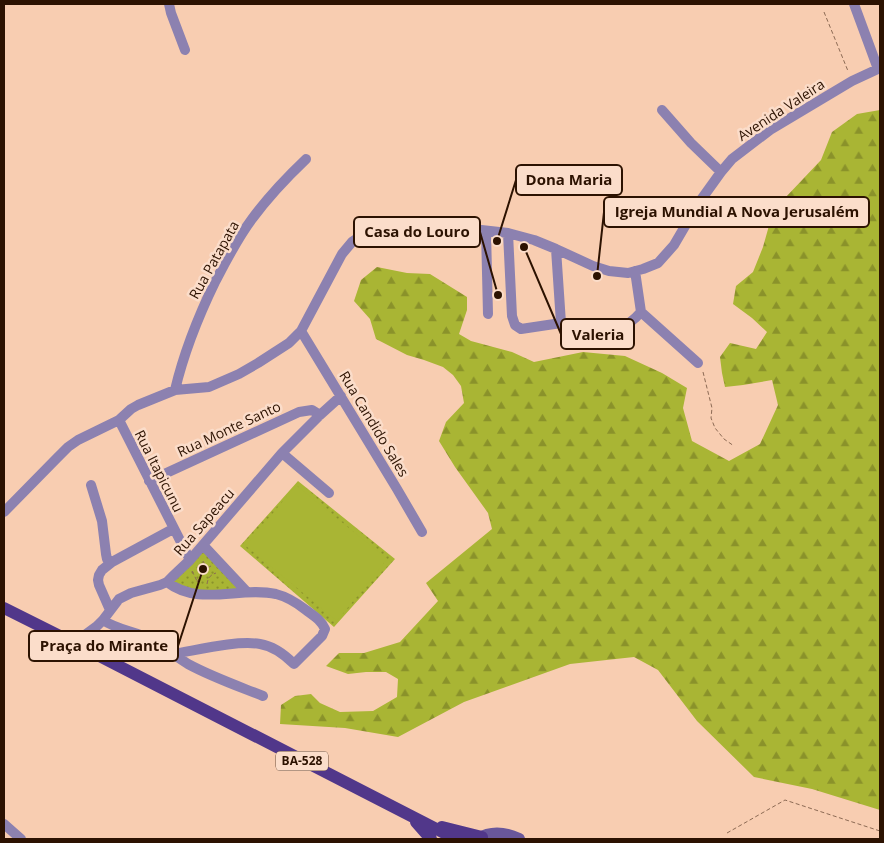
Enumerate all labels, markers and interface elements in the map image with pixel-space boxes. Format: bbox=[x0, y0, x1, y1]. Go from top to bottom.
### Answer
street label: Avenida Valeira bbox=[733, 74, 828, 145]
callout: Dona Maria bbox=[516, 165, 622, 195]
text: Dona Maria bbox=[526, 169, 612, 189]
callout: Igreja Mundial A Nova Jerusalém bbox=[604, 197, 869, 227]
text: Igreja Mundial A Nova Jerusalém bbox=[615, 201, 859, 221]
street label: Rua Patapata bbox=[184, 217, 243, 302]
callout: Casa do Louro bbox=[354, 217, 480, 247]
text: Casa do Louro bbox=[364, 221, 470, 241]
callout: Valeria bbox=[561, 319, 634, 349]
text: Valeria bbox=[572, 324, 624, 344]
street label: Rua Candido Sales bbox=[335, 367, 414, 480]
street label: Rua Monte Santo bbox=[174, 396, 284, 461]
street label: Rua Itapicunu bbox=[131, 426, 188, 515]
street label: Rua Sapeacu bbox=[169, 484, 238, 559]
callout: Praça do Mirante bbox=[29, 631, 178, 661]
text: Praça do Mirante bbox=[40, 635, 168, 655]
road number: BA-528 bbox=[276, 751, 328, 770]

